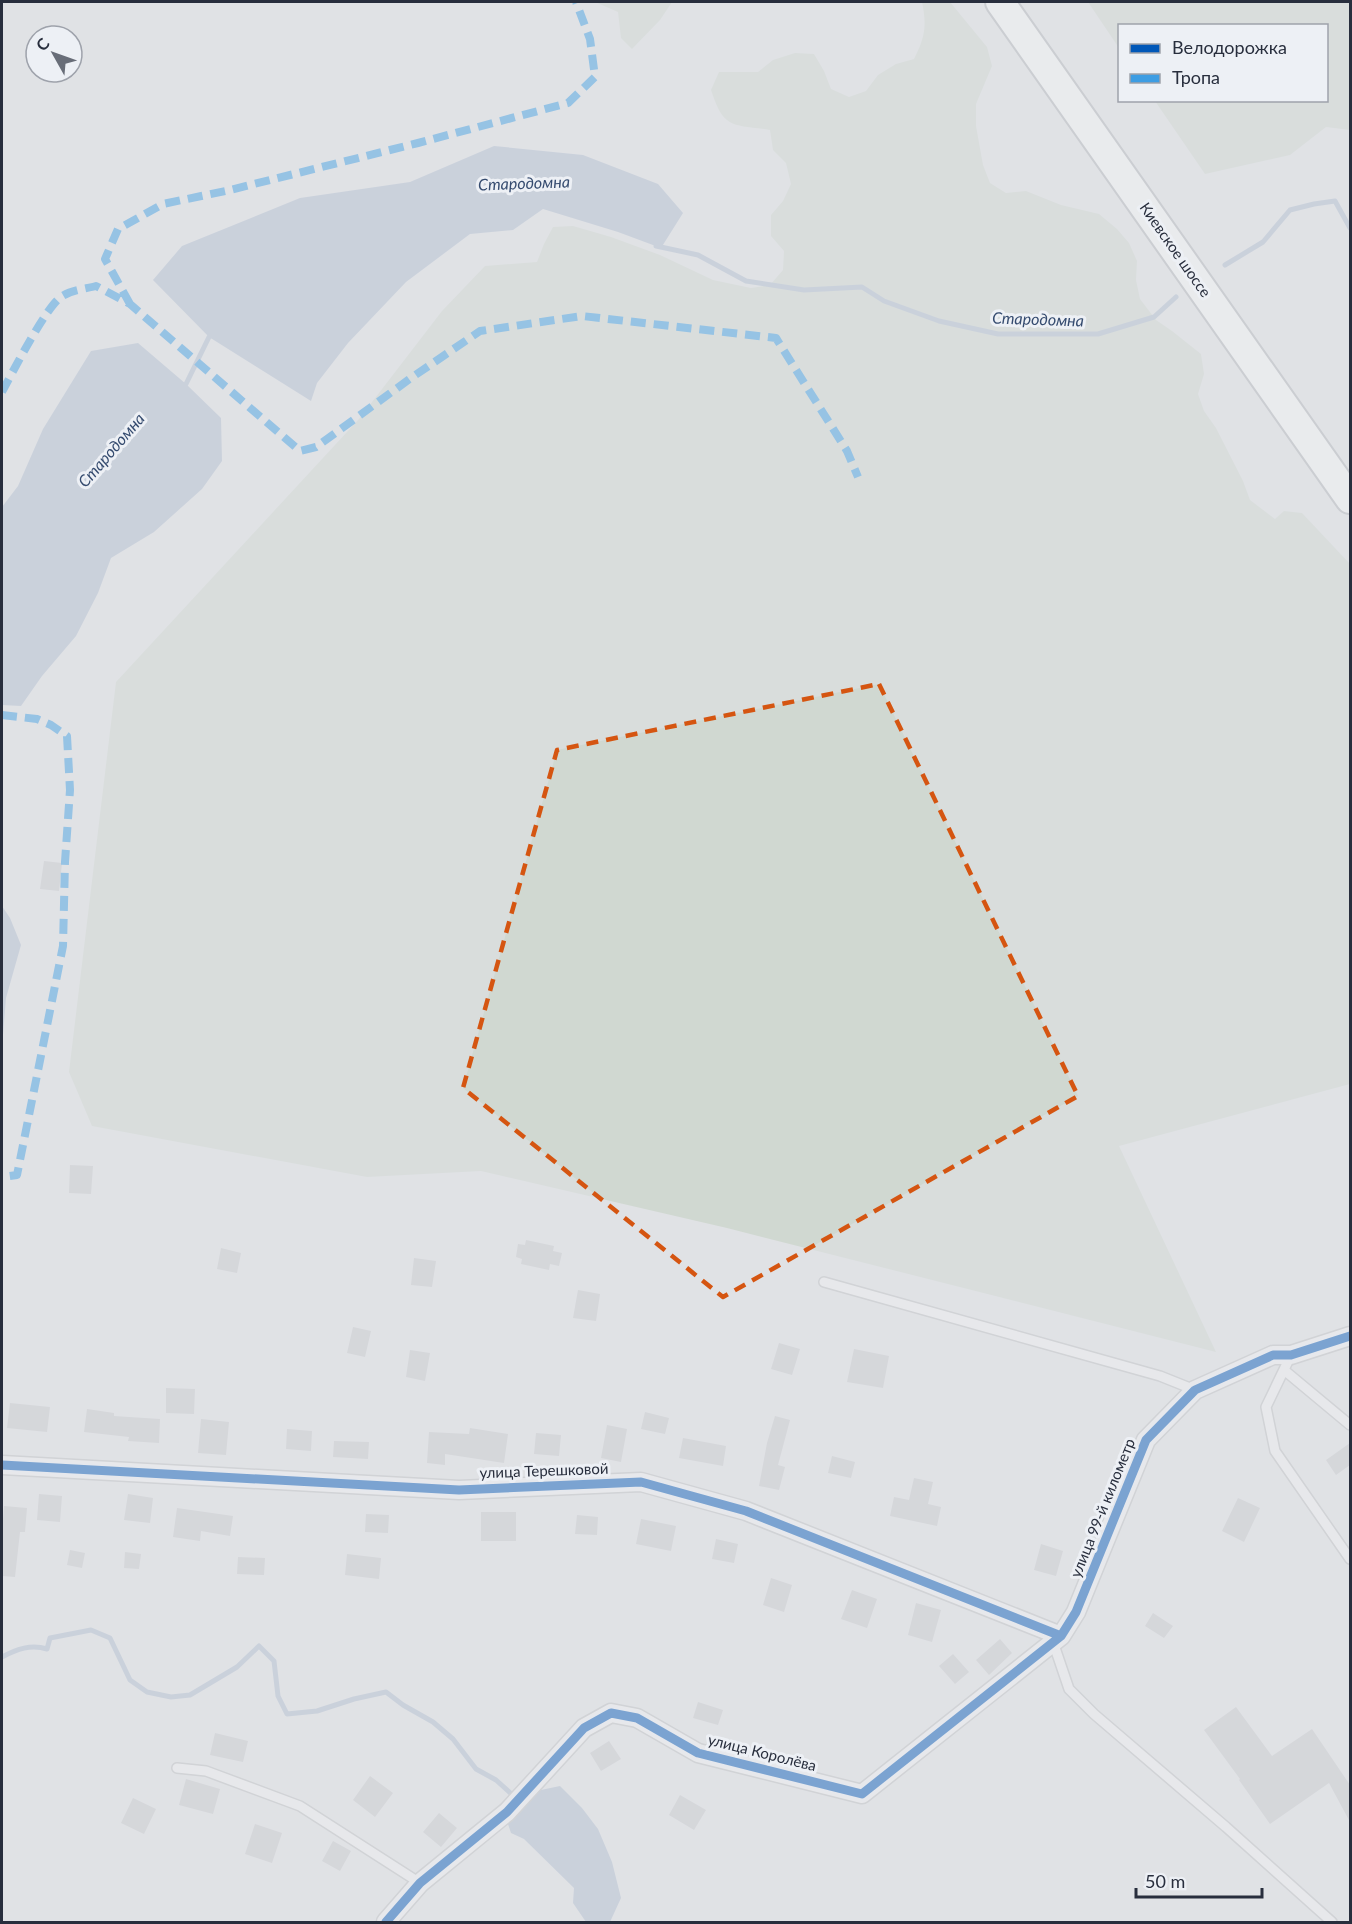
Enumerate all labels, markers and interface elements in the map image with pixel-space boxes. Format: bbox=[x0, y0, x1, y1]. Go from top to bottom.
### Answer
north arrow bbox=[24, 24, 84, 84]
legend bbox=[1118, 24, 1328, 102]
text: С bbox=[31, 34, 53, 54]
text: Велодорожка bbox=[1172, 36, 1287, 58]
text: Тропа bbox=[1172, 66, 1220, 88]
water label: Стародомна bbox=[478, 171, 570, 194]
street label: Киевское шоссе bbox=[1136, 199, 1215, 300]
water label: Стародомна bbox=[992, 307, 1084, 330]
water label: Стародомна bbox=[73, 409, 148, 491]
street label: улица 99-й километр bbox=[1066, 1435, 1138, 1580]
street label: улица Терешковой bbox=[479, 1459, 609, 1481]
street label: улица Королёва bbox=[706, 1730, 818, 1774]
scale bar bbox=[1136, 1861, 1262, 1899]
text: 50 m bbox=[1145, 1870, 1185, 1892]

